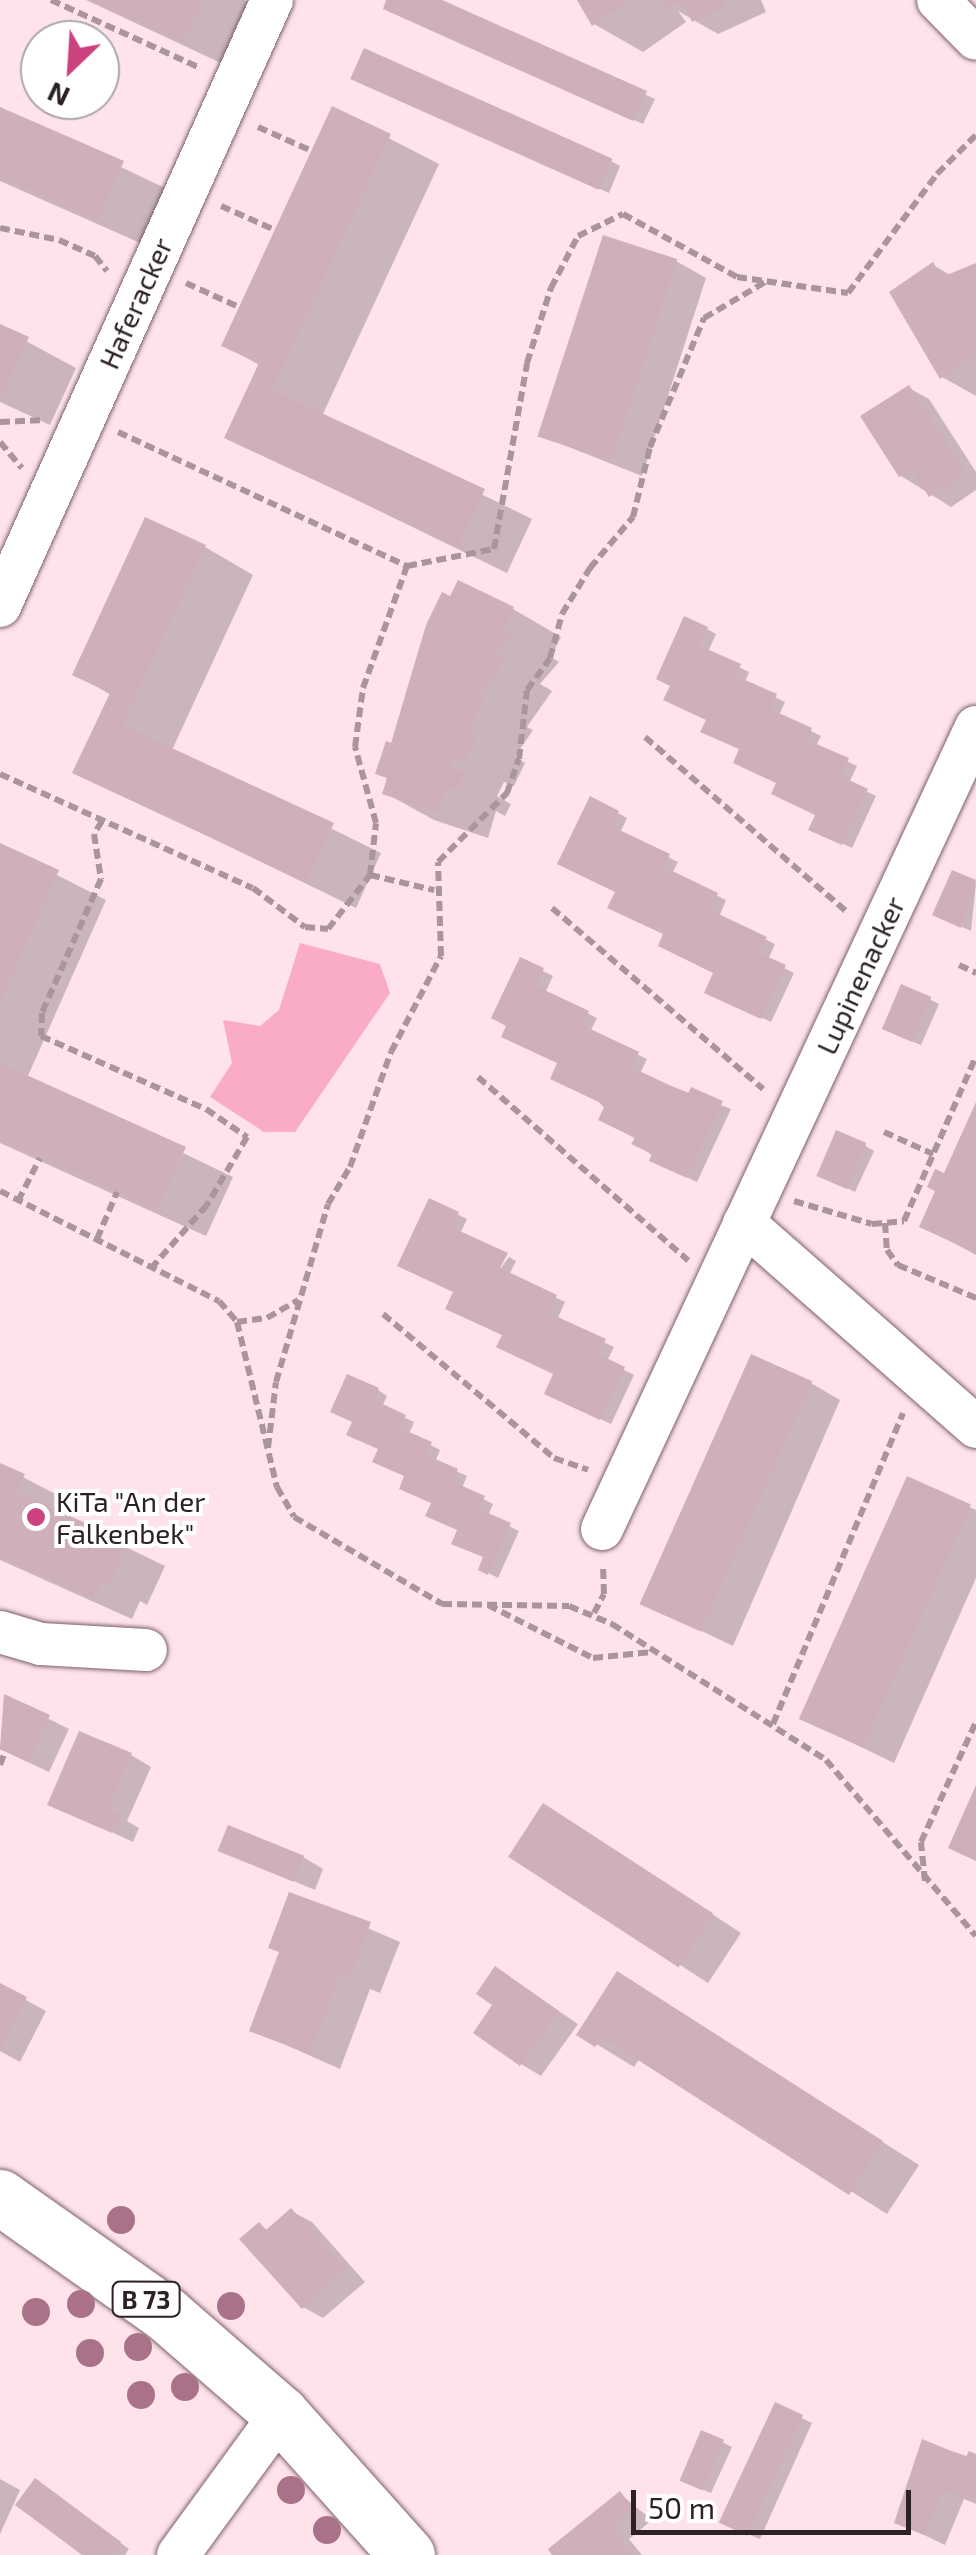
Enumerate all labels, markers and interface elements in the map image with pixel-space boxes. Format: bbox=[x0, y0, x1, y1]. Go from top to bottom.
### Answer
north arrow bbox=[20, 20, 120, 120]
text: N bbox=[42, 76, 75, 115]
street label: Haferacker bbox=[91, 232, 179, 374]
street label: Lupinenacker bbox=[809, 891, 911, 1059]
place label: KiTa "An der Falkenbek" bbox=[56, 1484, 206, 1550]
marker: KiTa "An der Falkenbek" bbox=[25, 1506, 47, 1528]
road number: B 73 bbox=[111, 2279, 181, 2319]
scale bar bbox=[636, 2470, 916, 2532]
text: 50 m bbox=[648, 2489, 715, 2525]

